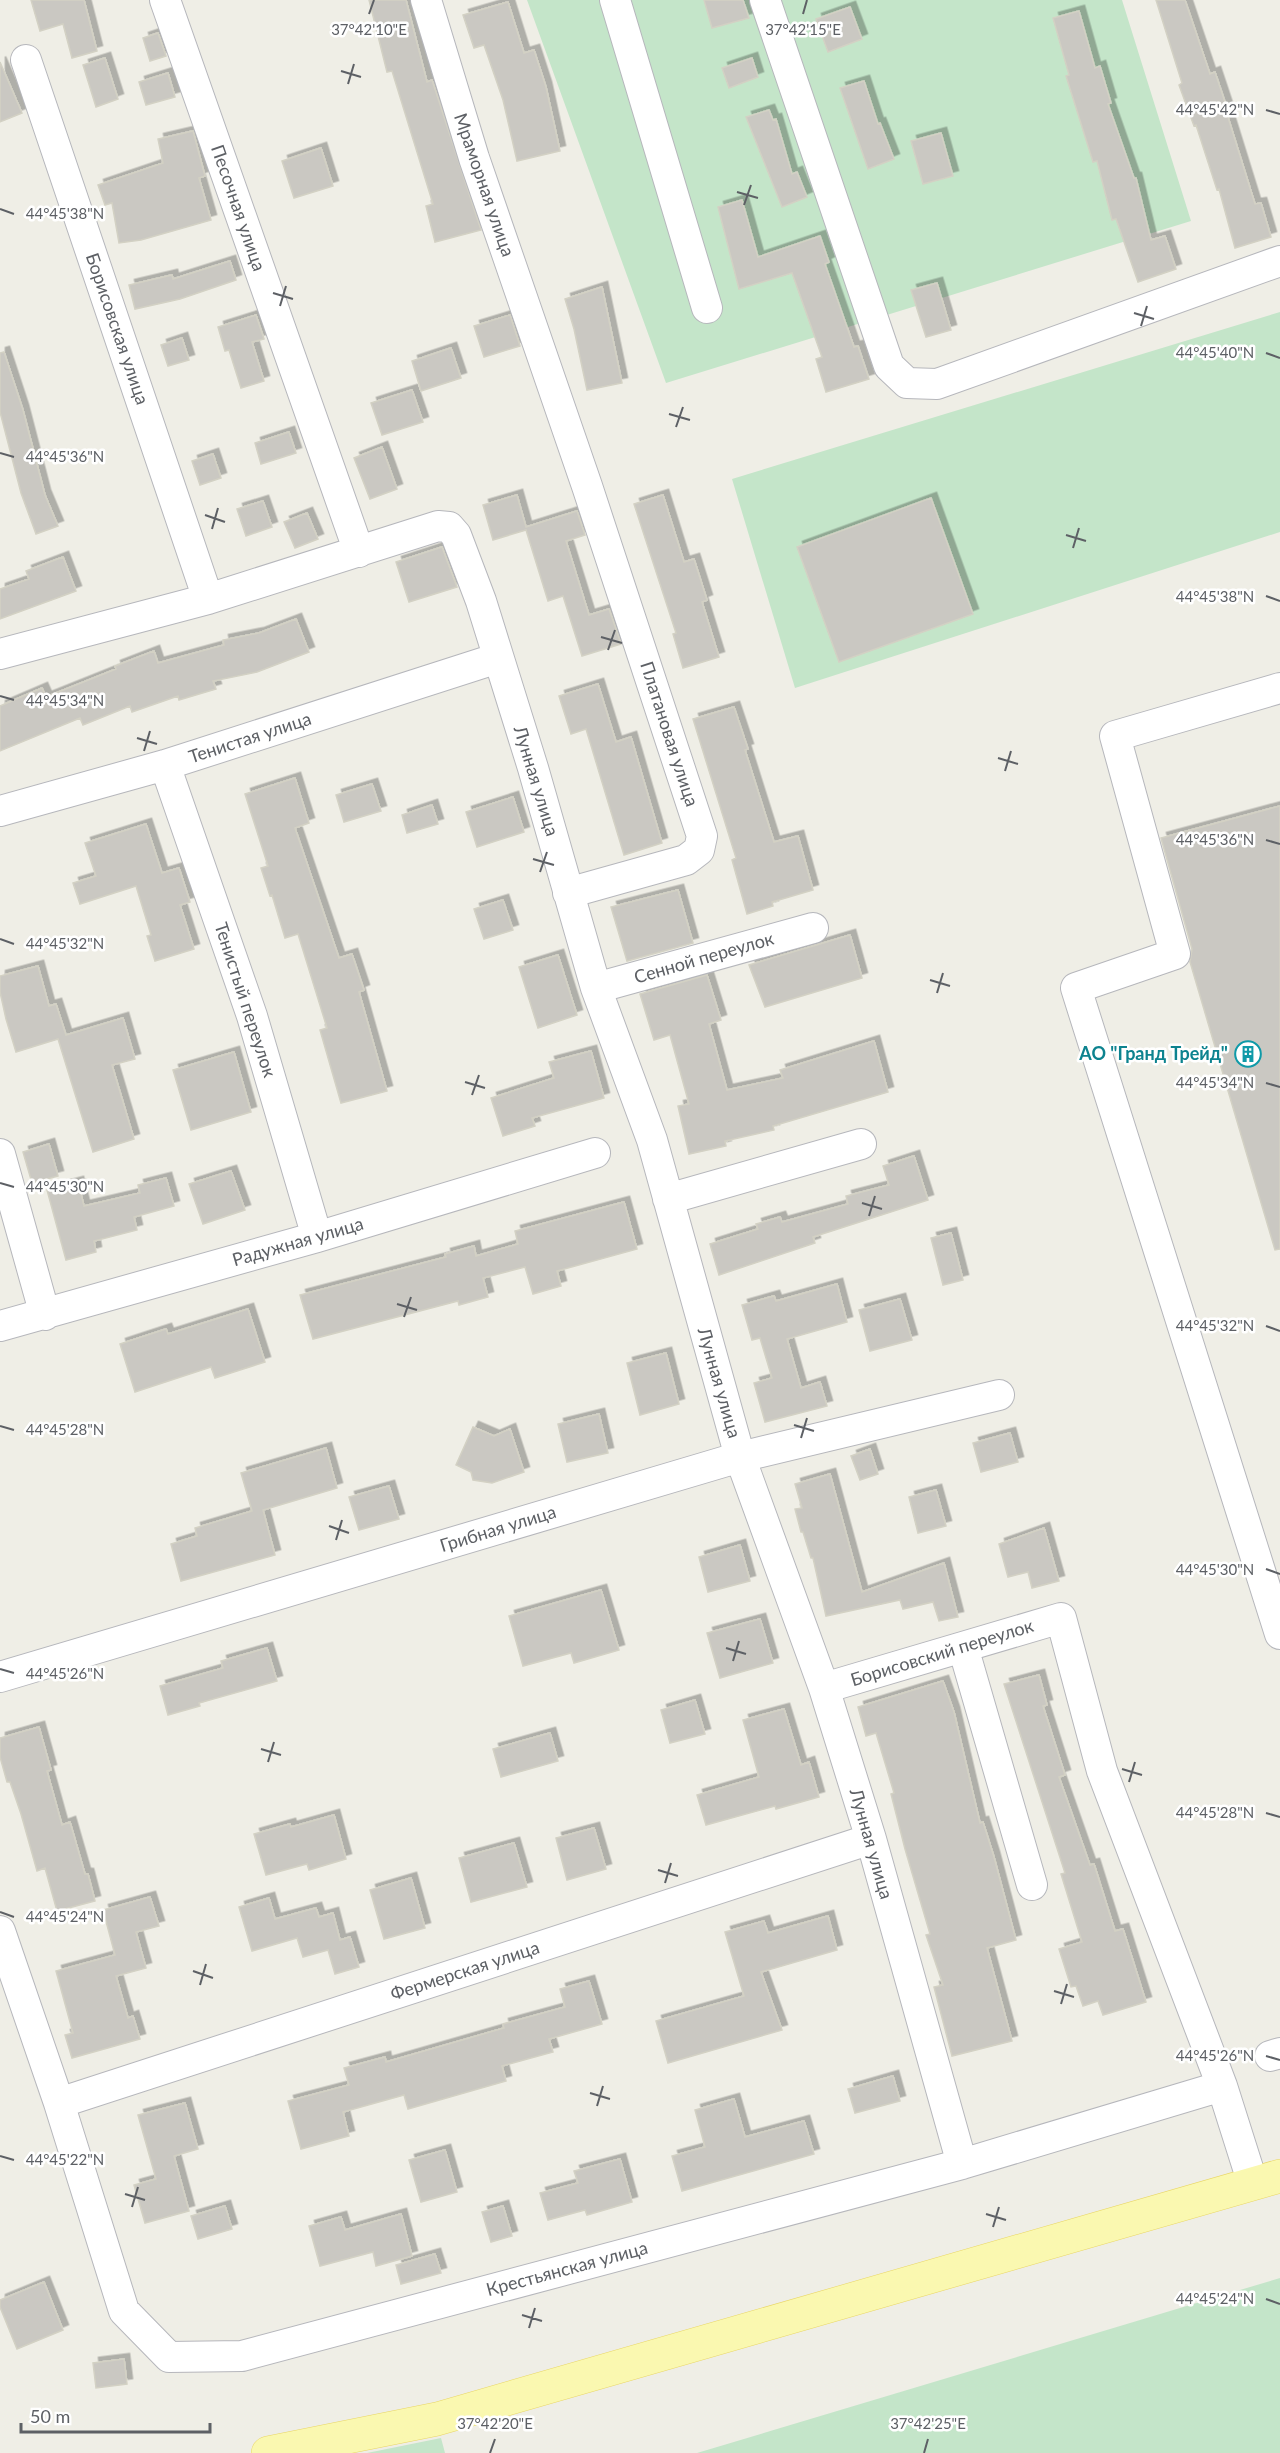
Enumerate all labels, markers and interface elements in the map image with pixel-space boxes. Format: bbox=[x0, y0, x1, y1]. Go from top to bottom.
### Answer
text: 37°42'10"E bbox=[331, 20, 407, 38]
text: 37°42'15"E bbox=[765, 20, 841, 38]
text: 44°45'42"N bbox=[1176, 100, 1254, 118]
street label: Мраморная улица bbox=[450, 110, 520, 259]
street label: Песочная улица bbox=[207, 142, 271, 274]
text: 44°45'38"N bbox=[26, 204, 104, 222]
street label: Борисовская улица bbox=[82, 250, 154, 407]
text: 44°45'40"N bbox=[1176, 343, 1254, 361]
text: 44°45'36"N bbox=[26, 447, 104, 465]
text: 44°45'38"N bbox=[1176, 587, 1254, 605]
street label: Платановая улица bbox=[636, 658, 704, 809]
text: 44°45'34"N bbox=[26, 691, 104, 709]
street label: Тенистая улица bbox=[186, 707, 314, 767]
street label: Лунная улица bbox=[509, 722, 564, 838]
text: 44°45'36"N bbox=[1176, 830, 1254, 848]
street label: Тенистый переулок bbox=[211, 919, 282, 1081]
street label: Сенной переулок bbox=[631, 926, 777, 987]
text: 44°45'32"N bbox=[26, 934, 104, 952]
building icon: АО "Гранд Трейд" bbox=[1233, 1039, 1263, 1069]
place label: АО "Гранд Трейд" bbox=[1078, 1042, 1228, 1064]
text: 44°45'34"N bbox=[1176, 1073, 1254, 1091]
text: 44°45'30"N bbox=[26, 1177, 104, 1195]
street label: Радужная улица bbox=[230, 1212, 366, 1270]
text: 44°45'32"N bbox=[1176, 1316, 1254, 1334]
street label: Лунная улица bbox=[693, 1324, 746, 1441]
text: 44°45'28"N bbox=[26, 1420, 104, 1438]
street label: Грибная улица bbox=[437, 1500, 558, 1556]
text: 44°45'30"N bbox=[1176, 1560, 1254, 1578]
street label: Борисовский переулок bbox=[848, 1614, 1036, 1690]
text: 44°45'26"N bbox=[26, 1664, 104, 1682]
street label: Лунная улица bbox=[845, 1785, 898, 1902]
text: 44°45'28"N bbox=[1176, 1803, 1254, 1821]
text: 44°45'24"N bbox=[26, 1907, 104, 1925]
street label: Фермерская улица bbox=[387, 1936, 542, 2005]
text: 44°45'26"N bbox=[1176, 2046, 1254, 2064]
text: 44°45'22"N bbox=[26, 2150, 104, 2168]
street label: Крестьянская улица bbox=[484, 2236, 650, 2300]
text: 44°45'24"N bbox=[1176, 2289, 1254, 2307]
scale bar bbox=[21, 2396, 210, 2434]
text: 50 m bbox=[30, 2405, 70, 2427]
text: 37°42'20"E bbox=[457, 2414, 533, 2432]
text: 37°42'25"E bbox=[890, 2414, 966, 2432]

